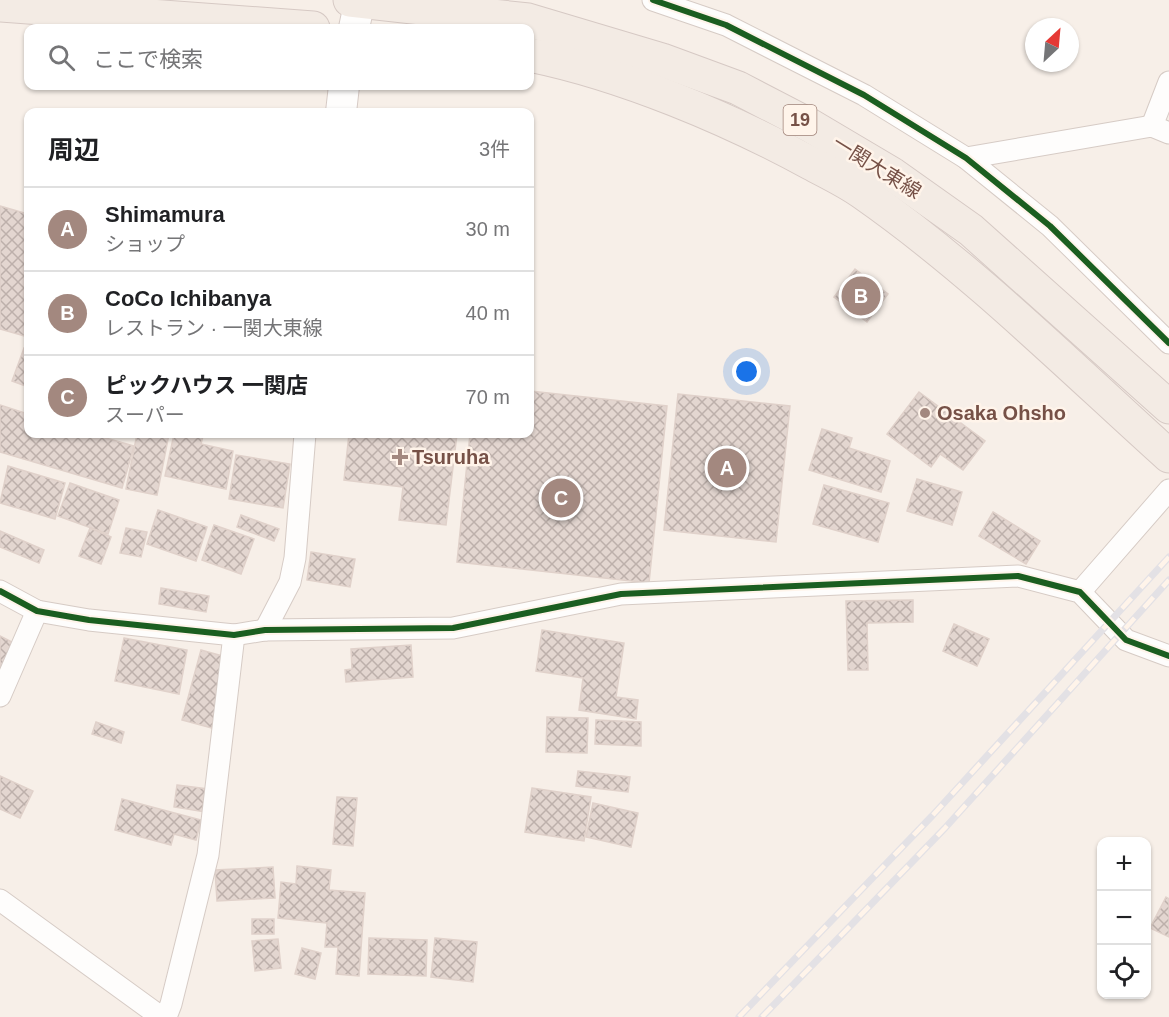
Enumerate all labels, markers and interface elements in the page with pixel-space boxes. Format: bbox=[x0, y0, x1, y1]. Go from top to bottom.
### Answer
north arrow bbox=[1025, 18, 1079, 72]
search box bbox=[24, 24, 534, 90]
icon: search bbox=[45, 41, 78, 74]
text: ここで検索 bbox=[93, 47, 203, 72]
road number: 19 bbox=[784, 105, 816, 135]
street label: 一関大東線 bbox=[829, 131, 925, 203]
text: 周辺 bbox=[48, 135, 100, 165]
text: 3件 bbox=[479, 138, 510, 160]
text: Shimamura bbox=[105, 202, 225, 227]
text: A bbox=[60, 218, 75, 240]
text: 30 m bbox=[466, 218, 510, 240]
text: ショップ bbox=[105, 233, 185, 255]
pin: B bbox=[842, 274, 880, 318]
text: CoCo Ichibanya bbox=[105, 286, 271, 311]
text: B bbox=[60, 302, 75, 324]
text: 40 m bbox=[466, 302, 510, 324]
text: レストラン · 一関大東線 bbox=[105, 317, 323, 339]
your location bbox=[732, 357, 761, 386]
text: ピックハウス 一関店 bbox=[105, 373, 308, 398]
text: C bbox=[60, 386, 75, 408]
text: 70 m bbox=[466, 386, 510, 408]
place label: Osaka Ohsho bbox=[937, 402, 1066, 424]
text: スーパー bbox=[105, 404, 185, 426]
marker: Osaka Ohsho bbox=[918, 406, 932, 420]
place label: Tsuruha bbox=[412, 446, 490, 468]
pin: A bbox=[708, 446, 746, 490]
marker: Tsuruha bbox=[393, 450, 407, 464]
pin: C bbox=[542, 476, 580, 520]
map controls bbox=[1097, 837, 1151, 999]
button: + bbox=[1097, 837, 1151, 891]
button: − bbox=[1097, 891, 1151, 945]
button: locate bbox=[1097, 945, 1151, 999]

